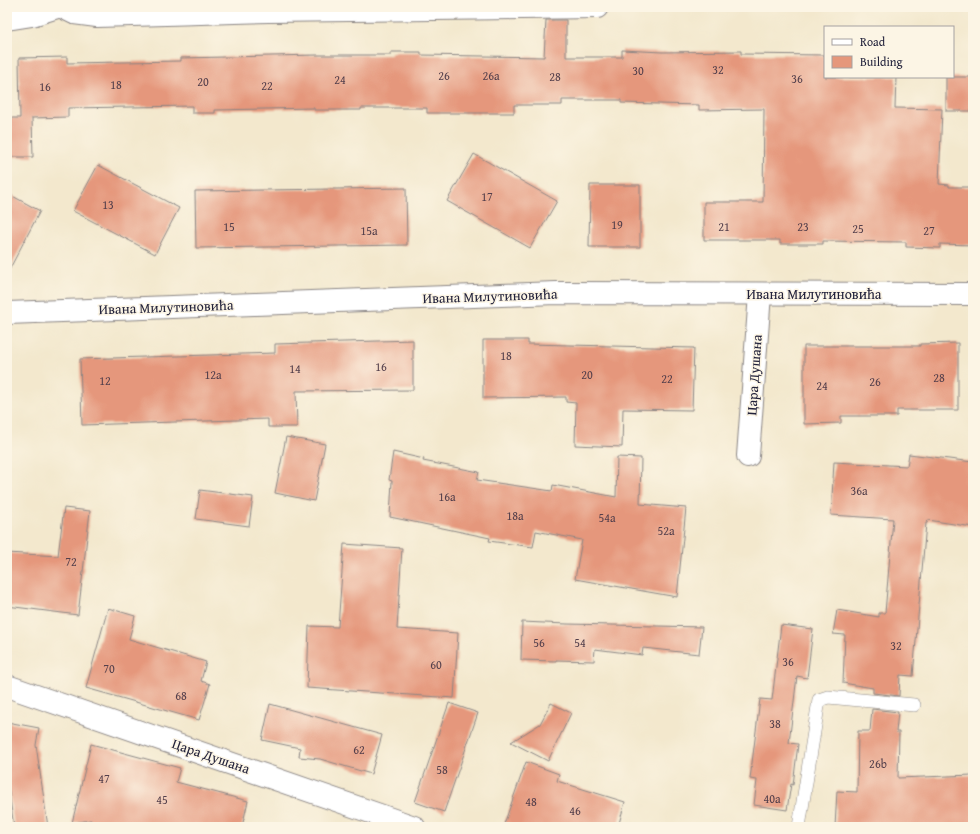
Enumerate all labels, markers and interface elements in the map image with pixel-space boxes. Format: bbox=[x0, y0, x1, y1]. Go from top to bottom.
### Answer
legend bbox=[824, 26, 954, 78]
text: Road bbox=[860, 33, 886, 50]
text: Building bbox=[860, 53, 903, 70]
house number: 32 bbox=[712, 61, 724, 78]
house number: 30 bbox=[632, 62, 644, 79]
house number: 26 bbox=[438, 67, 450, 84]
house number: 26a bbox=[482, 67, 500, 84]
house number: 28 bbox=[549, 68, 561, 85]
house number: 36 bbox=[791, 70, 803, 87]
house number: 24 bbox=[334, 71, 346, 88]
house number: 20 bbox=[197, 73, 209, 90]
house number: 18 bbox=[110, 76, 122, 93]
house number: 22 bbox=[261, 77, 273, 94]
house number: 16 bbox=[39, 78, 51, 95]
house number: 17 bbox=[481, 188, 493, 205]
house number: 13 bbox=[102, 196, 114, 213]
house number: 19 bbox=[611, 216, 623, 233]
house number: 15 bbox=[223, 218, 235, 235]
house number: 21 bbox=[718, 218, 730, 235]
house number: 23 bbox=[797, 218, 809, 235]
house number: 25 bbox=[852, 220, 864, 237]
house number: 15a bbox=[360, 222, 378, 239]
house number: 27 bbox=[923, 222, 935, 239]
street label: Ивана Милутиновића bbox=[422, 284, 558, 308]
street label: Ивана Милутиновића bbox=[747, 284, 882, 304]
street label: Ивана Милутиновића bbox=[98, 295, 234, 319]
street label: Цара Душана bbox=[741, 334, 767, 416]
house number: 18 bbox=[500, 347, 512, 364]
house number: 16 bbox=[375, 358, 387, 375]
house number: 14 bbox=[289, 360, 301, 377]
house number: 12a bbox=[204, 366, 222, 383]
house number: 20 bbox=[581, 366, 593, 383]
house number: 28 bbox=[933, 369, 945, 386]
house number: 22 bbox=[661, 370, 673, 387]
house number: 12 bbox=[99, 372, 111, 389]
house number: 26 bbox=[869, 373, 881, 390]
house number: 24 bbox=[816, 377, 828, 394]
house number: 36a bbox=[850, 482, 868, 499]
house number: 16a bbox=[438, 488, 456, 505]
house number: 18a bbox=[506, 507, 524, 524]
house number: 54a bbox=[598, 509, 616, 526]
house number: 52a bbox=[657, 522, 675, 539]
house number: 72 bbox=[65, 553, 77, 570]
house number: 56 bbox=[533, 634, 545, 651]
house number: 54 bbox=[574, 634, 586, 651]
house number: 32 bbox=[890, 637, 902, 654]
house number: 36 bbox=[782, 653, 794, 670]
house number: 60 bbox=[430, 656, 442, 673]
house number: 70 bbox=[103, 660, 115, 677]
house number: 68 bbox=[175, 687, 187, 704]
house number: 38 bbox=[769, 715, 781, 732]
street label: Цара Душана bbox=[169, 733, 253, 779]
house number: 62 bbox=[353, 741, 365, 758]
house number: 26b bbox=[869, 755, 887, 772]
house number: 58 bbox=[436, 761, 448, 778]
house number: 47 bbox=[98, 770, 110, 787]
house number: 40a bbox=[763, 790, 781, 807]
house number: 45 bbox=[156, 791, 168, 808]
house number: 48 bbox=[525, 793, 537, 810]
house number: 46 bbox=[569, 802, 581, 819]

